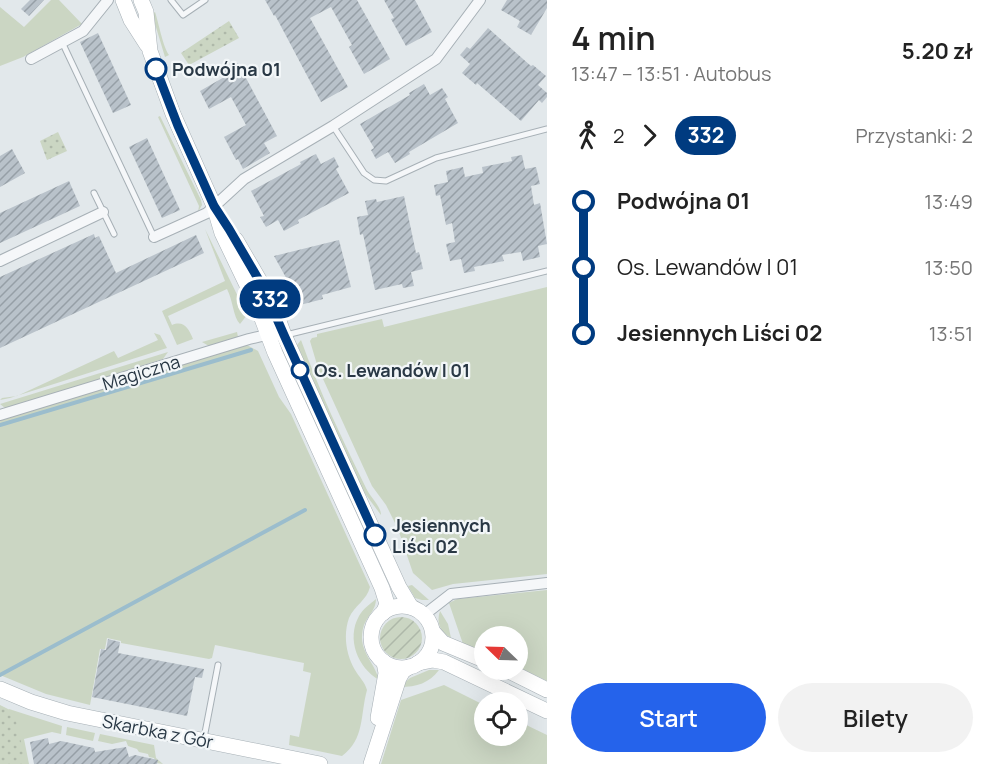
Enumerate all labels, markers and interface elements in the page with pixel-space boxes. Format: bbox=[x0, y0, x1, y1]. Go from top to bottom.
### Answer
text: 4 min bbox=[571, 15, 656, 60]
text: 5.20 zł bbox=[902, 36, 973, 66]
place label: Podwójna 01 bbox=[172, 57, 281, 81]
marker: Podwójna 01 bbox=[145, 58, 167, 80]
text: 13:47 – 13:51 · Autobus bbox=[571, 60, 771, 87]
icon: walk bbox=[571, 119, 604, 152]
icon: forward bbox=[633, 119, 666, 152]
text: 332 bbox=[687, 121, 724, 149]
text: 2 bbox=[613, 122, 624, 149]
text: Przystanki: 2 bbox=[855, 122, 973, 149]
text: Podwójna 01 bbox=[617, 186, 750, 216]
text: 13:49 bbox=[924, 188, 973, 215]
text: Os. Lewandów I 01 bbox=[617, 252, 798, 282]
text: 13:50 bbox=[924, 254, 973, 281]
line badge: 332 bbox=[236, 280, 304, 318]
text: 332 bbox=[252, 285, 288, 313]
text: Jesiennych Liści 02 bbox=[617, 318, 822, 348]
text: 13:51 bbox=[929, 320, 973, 347]
street label: Magiczna bbox=[99, 349, 183, 395]
place label: Os. Lewandów I 01 bbox=[314, 358, 470, 382]
marker: Os. Lewandów I 01 bbox=[291, 361, 309, 379]
place label: Jesiennych Liści 02 bbox=[392, 513, 491, 558]
marker: Jesiennych Liści 02 bbox=[364, 524, 386, 546]
north arrow bbox=[474, 626, 528, 680]
map controls bbox=[474, 626, 528, 746]
button: Start bbox=[571, 683, 766, 752]
button: Bilety bbox=[778, 683, 973, 752]
button: locate bbox=[474, 692, 528, 746]
street label: Skarbka z Gór bbox=[100, 708, 216, 754]

